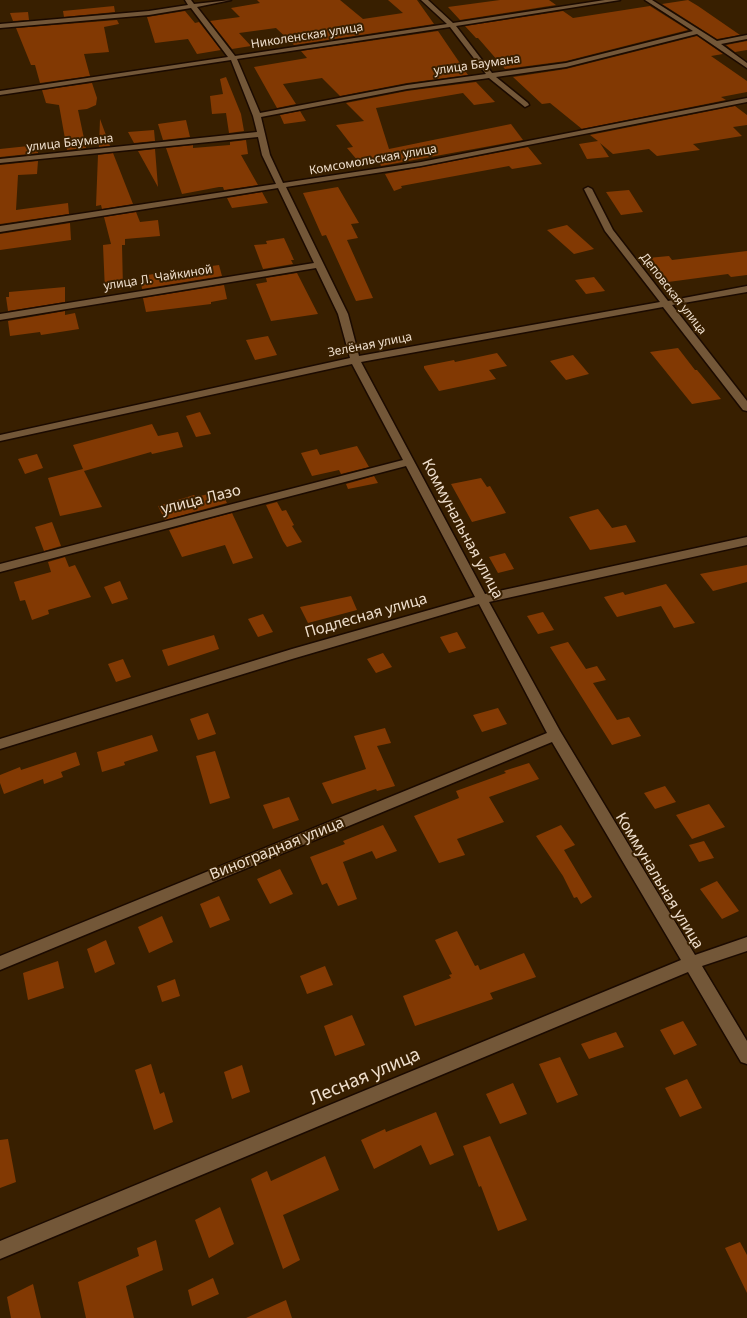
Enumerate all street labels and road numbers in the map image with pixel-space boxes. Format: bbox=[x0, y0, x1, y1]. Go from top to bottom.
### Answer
street label: Николенская улица bbox=[250, 20, 364, 52]
street label: улица Баумана bbox=[433, 52, 521, 78]
street label: улица Баумана bbox=[26, 131, 114, 155]
street label: Комсомольская улица bbox=[308, 142, 438, 178]
street label: Деповская улица bbox=[637, 250, 709, 338]
street label: улица Л. Чайкиной bbox=[103, 262, 213, 294]
street label: Зелёная улица bbox=[327, 330, 413, 360]
street label: Коммунальная улица bbox=[417, 456, 507, 602]
street label: улица Лазо bbox=[159, 481, 243, 519]
street label: Подлесная улица bbox=[303, 590, 429, 642]
street label: Коммунальная улица bbox=[611, 810, 707, 952]
street label: Виноградная улица bbox=[207, 814, 347, 884]
street label: Лесная улица bbox=[306, 1044, 424, 1110]

